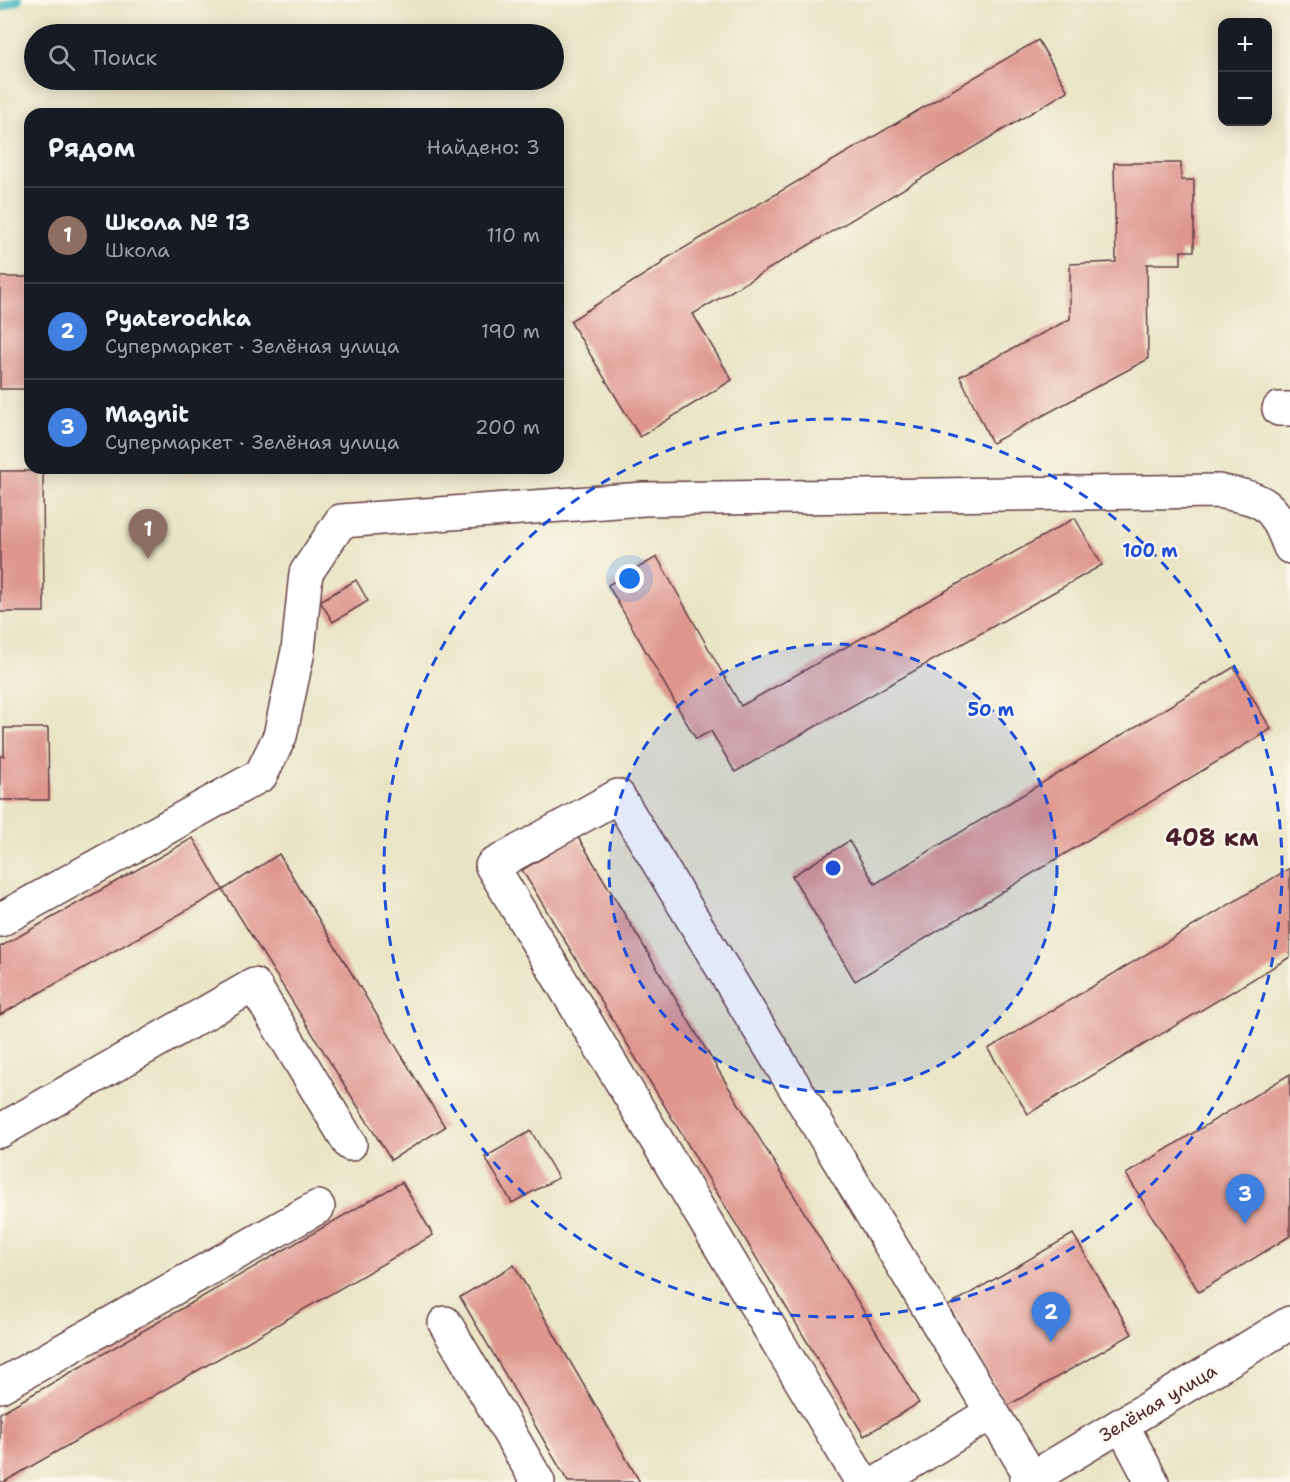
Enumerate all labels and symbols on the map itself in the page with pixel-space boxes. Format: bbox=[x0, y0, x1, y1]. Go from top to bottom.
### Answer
pin: 1 bbox=[128, 510, 168, 559]
text: 100 m bbox=[1122, 539, 1178, 563]
your location bbox=[615, 564, 644, 593]
text: 50 m bbox=[968, 698, 1015, 722]
district label: 408 км bbox=[1165, 822, 1259, 854]
centre of rings bbox=[823, 858, 843, 878]
pin: 3 bbox=[1226, 1174, 1264, 1224]
pin: 2 bbox=[1032, 1292, 1070, 1342]
street label: Зелёная улица bbox=[1095, 1358, 1221, 1448]

